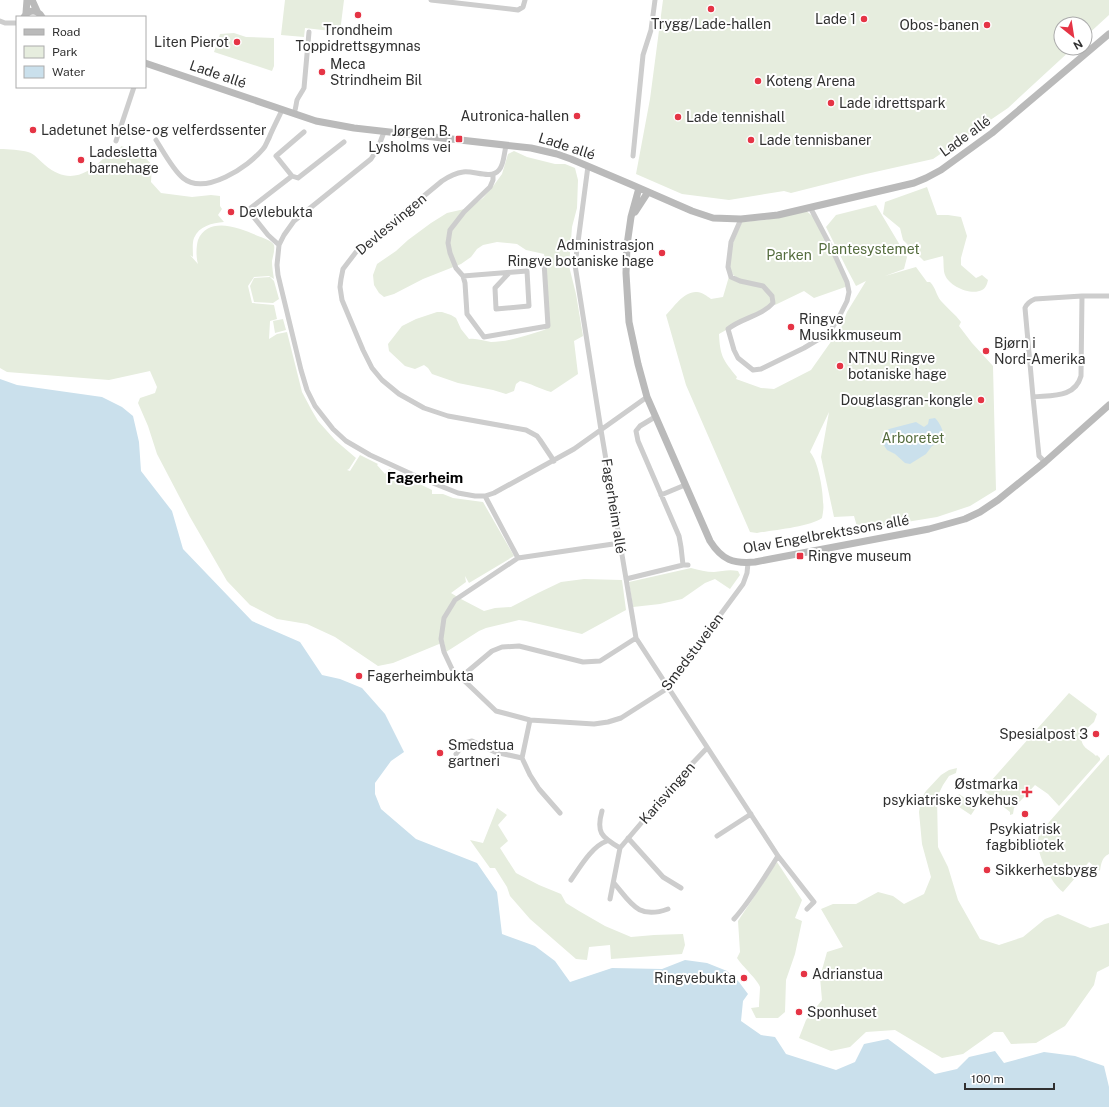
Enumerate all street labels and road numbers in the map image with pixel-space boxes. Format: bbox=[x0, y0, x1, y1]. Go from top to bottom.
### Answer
street label: Lade allé bbox=[188, 57, 248, 91]
street label: Lade allé bbox=[937, 112, 994, 160]
street label: Lade allé bbox=[537, 129, 597, 163]
street label: Devlesvingen bbox=[353, 190, 429, 258]
street label: Fagerheim allé bbox=[599, 457, 629, 555]
street label: Olav Engelbrektssons allé bbox=[742, 512, 910, 556]
street label: Smedstuveien bbox=[658, 610, 726, 694]
street label: Karisvingen bbox=[636, 759, 698, 827]

